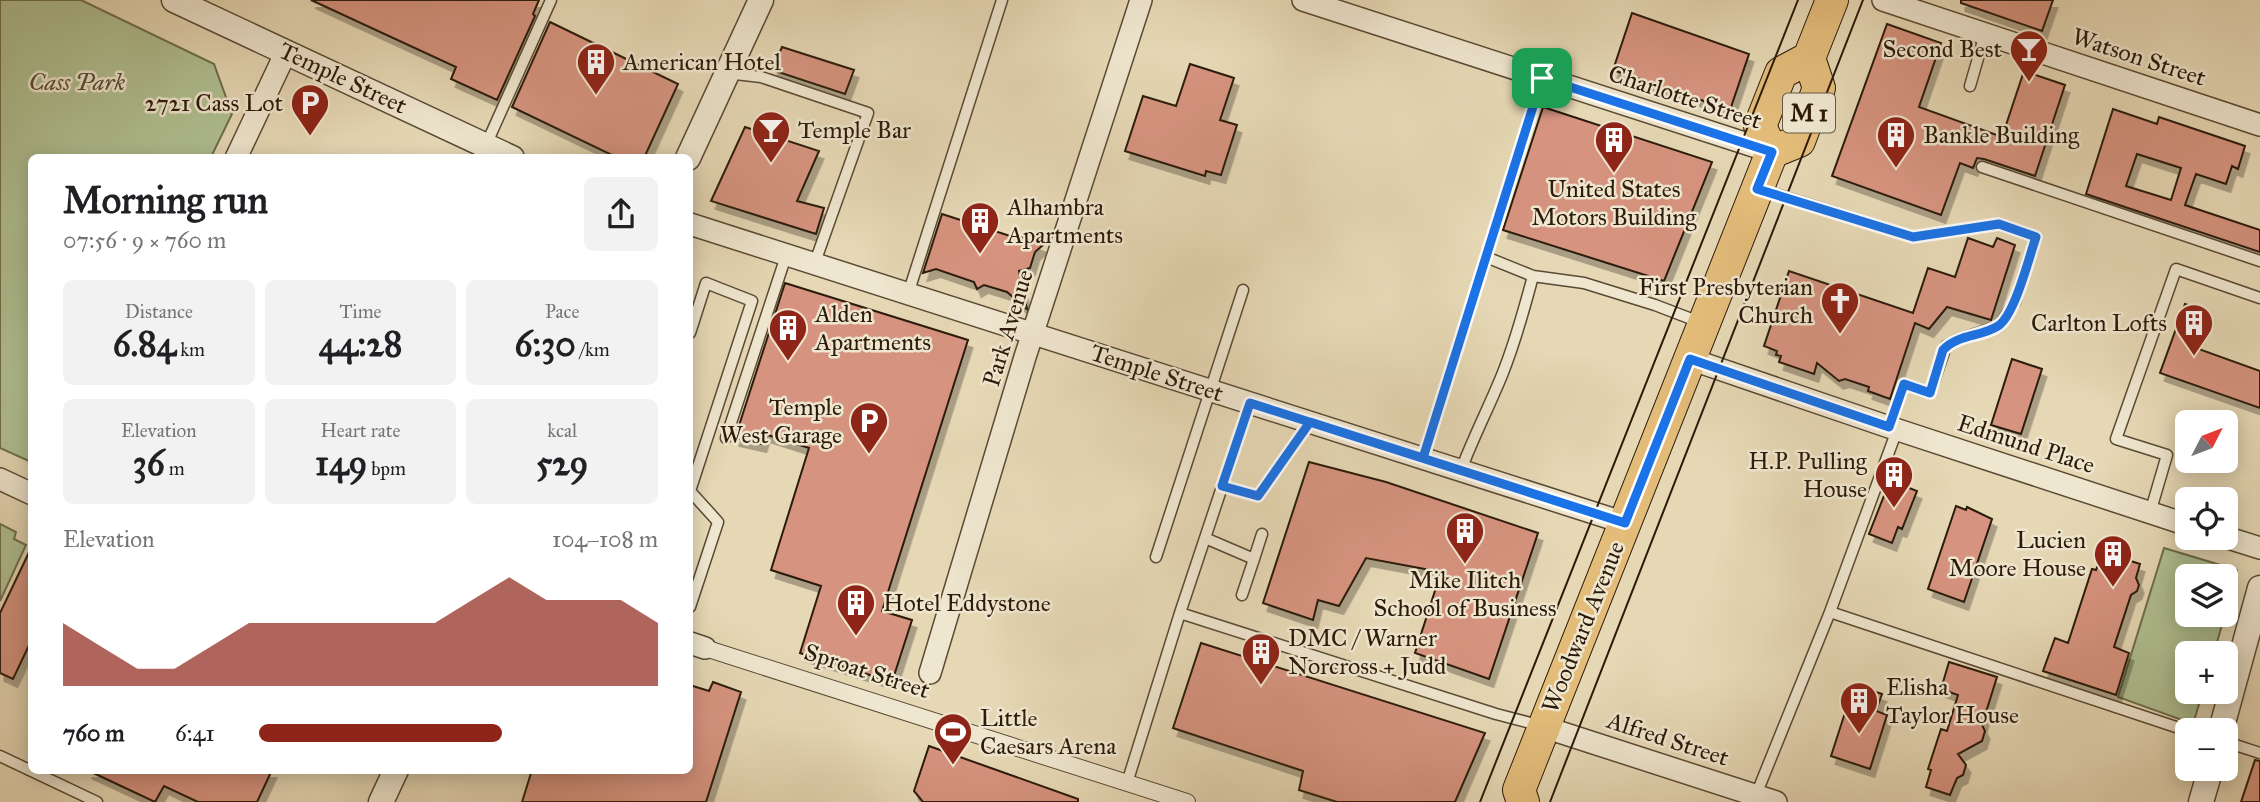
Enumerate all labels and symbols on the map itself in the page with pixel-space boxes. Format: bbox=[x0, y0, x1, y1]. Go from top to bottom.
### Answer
street label: Watson Street bbox=[2068, 21, 2210, 93]
bar icon: Second Best bbox=[2008, 28, 2050, 83]
place label: Second Best bbox=[1882, 34, 2002, 64]
street label: Temple Street bbox=[274, 35, 412, 121]
building icon: American Hotel bbox=[575, 41, 617, 96]
place label: American Hotel bbox=[622, 47, 781, 77]
pin bbox=[1512, 48, 1572, 108]
street label: Charlotte Street bbox=[1605, 58, 1766, 136]
park label: Cass Park bbox=[29, 67, 125, 97]
parking icon: 2721 Cass Lot bbox=[289, 82, 331, 137]
place label: 2721 Cass Lot bbox=[145, 88, 283, 118]
road number: M 1 bbox=[1783, 94, 1835, 132]
bar icon: Temple Bar bbox=[750, 109, 792, 164]
building icon: Bankle Building bbox=[1875, 114, 1917, 169]
place label: Temple Bar bbox=[798, 115, 911, 145]
building icon: United States Motors Building bbox=[1593, 119, 1635, 174]
place label: Bankle Building bbox=[1923, 120, 2080, 150]
place label: United States Motors Building bbox=[1532, 174, 1697, 232]
place label: Alhambra Apartments bbox=[1006, 192, 1123, 250]
building icon: Alhambra Apartments bbox=[959, 200, 1001, 255]
street label: Park Avenue bbox=[976, 266, 1040, 390]
place label: First Presbyterian Church bbox=[1638, 272, 1813, 330]
church icon: First Presbyterian Church bbox=[1819, 280, 1861, 335]
place label: Alden Apartments bbox=[814, 299, 931, 357]
building icon: Carlton Lofts bbox=[2173, 302, 2215, 357]
building icon: Alden Apartments bbox=[767, 307, 809, 362]
place label: Carlton Lofts bbox=[2031, 308, 2167, 338]
street label: Temple Street bbox=[1087, 337, 1228, 409]
place label: Temple West Garage bbox=[720, 392, 842, 450]
parking icon: Temple West Garage bbox=[848, 400, 890, 455]
street label: Edmund Place bbox=[1953, 408, 2099, 480]
north arrow bbox=[2175, 410, 2238, 472]
place label: H.P. Pulling House bbox=[1748, 446, 1868, 504]
building icon: H.P. Pulling House bbox=[1873, 454, 1915, 509]
building icon: Mike Ilitch School of Business bbox=[1444, 510, 1486, 565]
place label: Lucien Moore House bbox=[1949, 525, 2086, 583]
building icon: Lucien Moore House bbox=[2092, 533, 2134, 588]
street label: Woodward Avenue bbox=[1535, 537, 1631, 717]
place label: Mike Ilitch School of Business bbox=[1373, 565, 1557, 623]
building icon: Hotel Eddystone bbox=[835, 582, 877, 637]
place label: Hotel Eddystone bbox=[883, 588, 1051, 618]
place label: DMC / Warner Norcross + Judd bbox=[1288, 623, 1446, 681]
building icon: DMC / Warner Norcross + Judd bbox=[1240, 631, 1282, 686]
street label: Sproat Street bbox=[800, 637, 934, 706]
place label: Elisha Taylor House bbox=[1886, 672, 2019, 730]
building icon: Elisha Taylor House bbox=[1838, 680, 1880, 735]
place label: Little Caesars Arena bbox=[980, 703, 1117, 761]
street label: Alfred Street bbox=[1602, 705, 1733, 773]
sports icon: Little Caesars Arena bbox=[932, 711, 974, 766]

